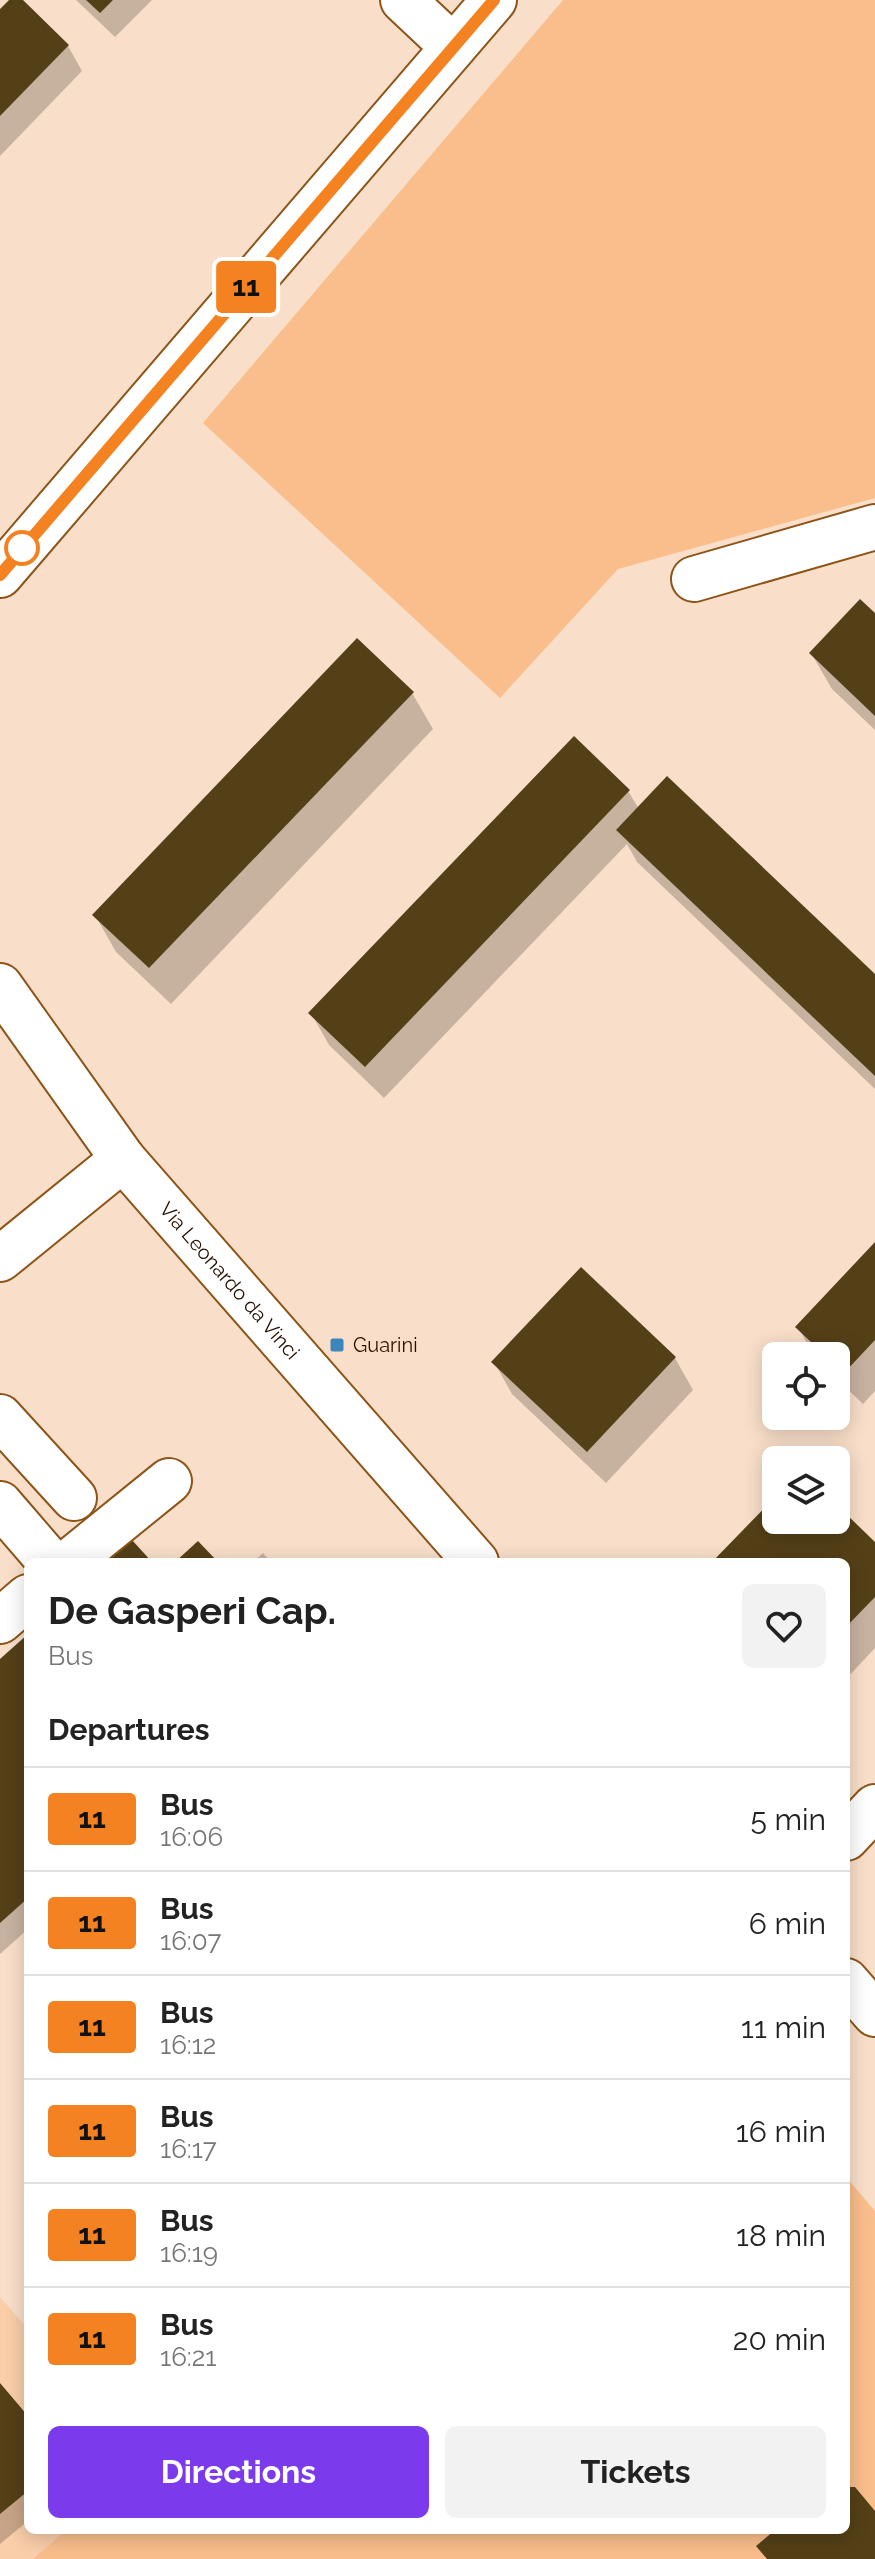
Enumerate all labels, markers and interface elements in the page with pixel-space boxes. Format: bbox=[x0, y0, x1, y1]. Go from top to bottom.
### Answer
line badge: 11 bbox=[210, 261, 282, 313]
text: 11 bbox=[232, 270, 260, 303]
unlabelled marker bbox=[5, 531, 39, 565]
street label: Via Leonardo da Vinci bbox=[154, 1197, 305, 1364]
place label: Guarini bbox=[353, 1333, 418, 1357]
marker: Guarini bbox=[328, 1336, 346, 1354]
map controls bbox=[762, 1342, 850, 1534]
button: locate bbox=[762, 1342, 850, 1430]
button: layers bbox=[762, 1446, 850, 1534]
button: heart bbox=[742, 1584, 826, 1668]
text: De Gasperi Cap. bbox=[48, 1588, 336, 1633]
text: Bus bbox=[48, 1641, 93, 1671]
text: Departures bbox=[48, 1712, 210, 1747]
text: Bus bbox=[160, 1787, 214, 1822]
text: 11 bbox=[78, 1802, 106, 1835]
text: 5 min bbox=[750, 1802, 826, 1837]
text: 16:06 bbox=[160, 1822, 223, 1852]
text: Bus bbox=[160, 1891, 214, 1926]
text: 11 bbox=[78, 1906, 106, 1939]
text: 6 min bbox=[749, 1906, 826, 1941]
text: 16:07 bbox=[160, 1926, 221, 1956]
text: Bus bbox=[160, 1995, 214, 2030]
text: 11 bbox=[78, 2010, 106, 2043]
text: 11 min bbox=[741, 2010, 826, 2045]
text: 16:12 bbox=[160, 2030, 216, 2060]
text: Bus bbox=[160, 2099, 214, 2134]
text: 11 bbox=[78, 2114, 106, 2147]
text: 16 min bbox=[736, 2114, 826, 2149]
text: 16:17 bbox=[160, 2134, 217, 2164]
text: Bus bbox=[160, 2203, 214, 2238]
text: 11 bbox=[78, 2218, 106, 2251]
text: 18 min bbox=[736, 2218, 826, 2253]
text: 16:19 bbox=[160, 2238, 218, 2268]
text: Bus bbox=[160, 2307, 214, 2342]
text: 11 bbox=[78, 2322, 106, 2355]
text: 20 min bbox=[733, 2322, 826, 2357]
text: 16:21 bbox=[160, 2342, 216, 2372]
button: Directions bbox=[48, 2426, 429, 2518]
button: Tickets bbox=[445, 2426, 826, 2518]

